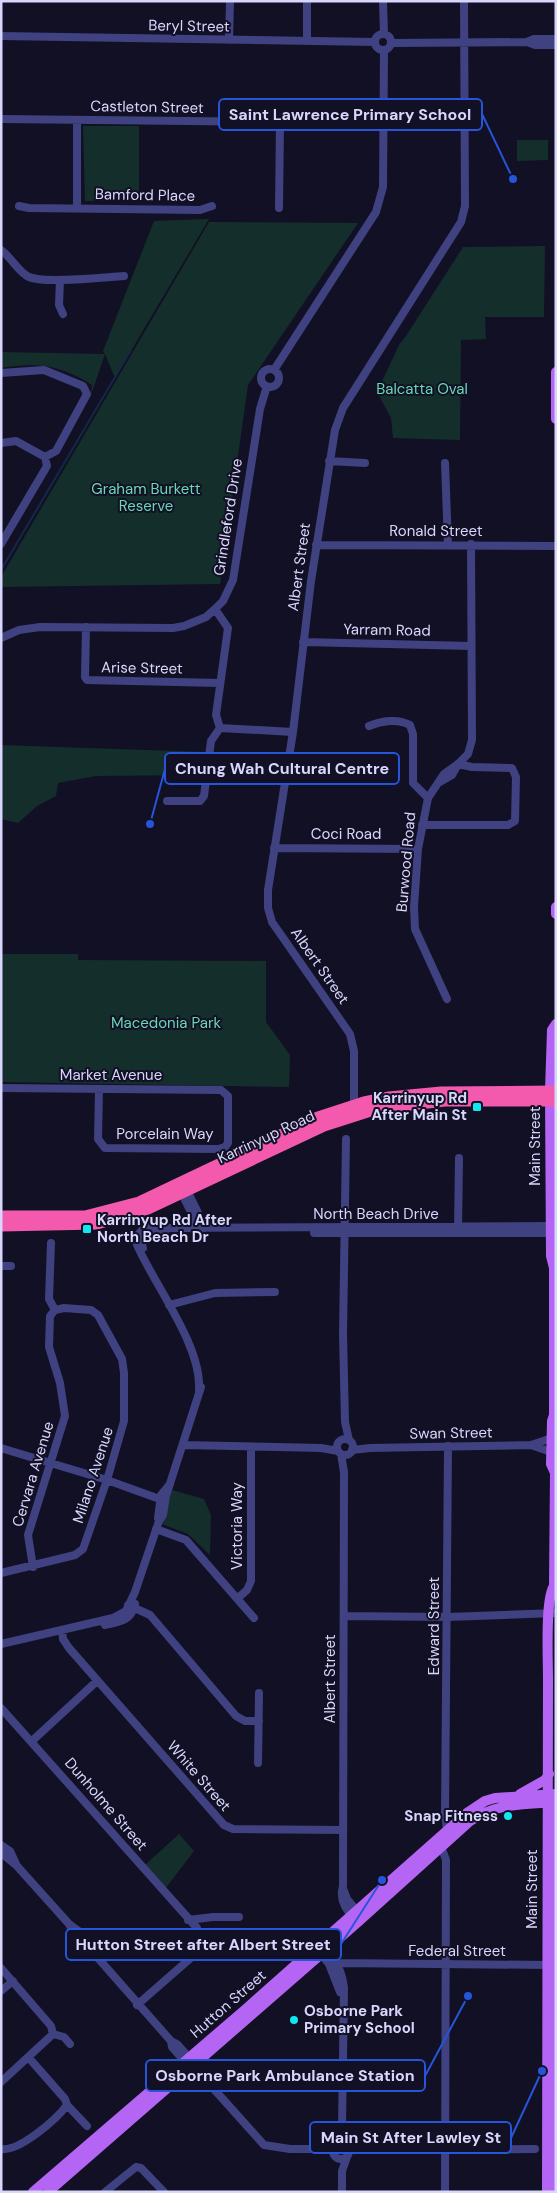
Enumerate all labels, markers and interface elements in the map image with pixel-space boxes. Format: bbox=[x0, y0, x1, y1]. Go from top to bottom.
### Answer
street label: Beryl Street bbox=[148, 15, 230, 37]
street label: Castleton Street bbox=[90, 96, 204, 118]
callout: Saint Lawrence Primary School bbox=[219, 99, 482, 130]
text: Saint Lawrence Primary School bbox=[229, 104, 471, 125]
street label: Bamford Place bbox=[95, 184, 195, 206]
park label: Balcatta Oval bbox=[376, 379, 468, 399]
street label: Grindleford Drive bbox=[209, 457, 247, 577]
park label: Graham Burkett Reserve bbox=[91, 479, 201, 516]
street label: Albert Street bbox=[283, 521, 315, 613]
street label: Ronald Street bbox=[389, 521, 483, 541]
street label: Yarram Road bbox=[343, 619, 431, 641]
street label: Arise Street bbox=[101, 657, 183, 679]
callout: Chung Wah Cultural Centre bbox=[165, 753, 399, 784]
text: Chung Wah Cultural Centre bbox=[175, 758, 389, 779]
street label: Burwood Road bbox=[392, 811, 420, 913]
street label: Coci Road bbox=[311, 824, 381, 844]
street label: Albert Street bbox=[286, 924, 354, 1008]
park label: Macedonia Park bbox=[111, 1013, 222, 1033]
street label: Market Avenue bbox=[60, 1065, 162, 1085]
place label: Karrinyup Rd After Main St bbox=[371, 1088, 467, 1125]
marker: Karrinyup Rd After Main St bbox=[471, 1101, 483, 1113]
street label: Karrinyup Road bbox=[214, 1106, 318, 1168]
street label: Main Street bbox=[525, 1106, 545, 1186]
street label: Porcelain Way bbox=[116, 1124, 214, 1144]
street label: North Beach Drive bbox=[313, 1204, 439, 1224]
place label: Karrinyup Rd After North Beach Dr bbox=[97, 1210, 232, 1247]
marker: Karrinyup Rd After North Beach Dr bbox=[81, 1223, 93, 1235]
street label: Cervara Avenue bbox=[7, 1419, 59, 1529]
street label: Swan Street bbox=[409, 1422, 493, 1444]
street label: Milano Avenue bbox=[68, 1424, 118, 1526]
street label: Victoria Way bbox=[227, 1481, 247, 1570]
street label: Edward Street bbox=[424, 1577, 444, 1675]
street label: Albert Street bbox=[320, 1634, 340, 1724]
street label: White Street bbox=[163, 1736, 235, 1816]
street label: Dunholme Street bbox=[60, 1753, 152, 1855]
place label: Snap Fitness bbox=[404, 1806, 498, 1826]
marker: Snap Fitness bbox=[502, 1810, 514, 1822]
street label: Main Street bbox=[522, 1849, 542, 1929]
callout: Hutton Street after Albert Street bbox=[66, 1929, 341, 1960]
text: Hutton Street after Albert Street bbox=[75, 1934, 331, 1955]
street label: Federal Street bbox=[408, 1941, 506, 1961]
street label: Hutton Street bbox=[186, 1965, 270, 2043]
place label: Osborne Park Primary School bbox=[304, 2001, 415, 2038]
marker: Osborne Park Primary School bbox=[288, 2014, 300, 2026]
callout: Osborne Park Ambulance Station bbox=[146, 2060, 425, 2091]
text: Osborne Park Ambulance Station bbox=[155, 2065, 415, 2086]
callout: Main St After Lawley St bbox=[310, 2122, 511, 2153]
text: Main St After Lawley St bbox=[321, 2127, 501, 2148]

